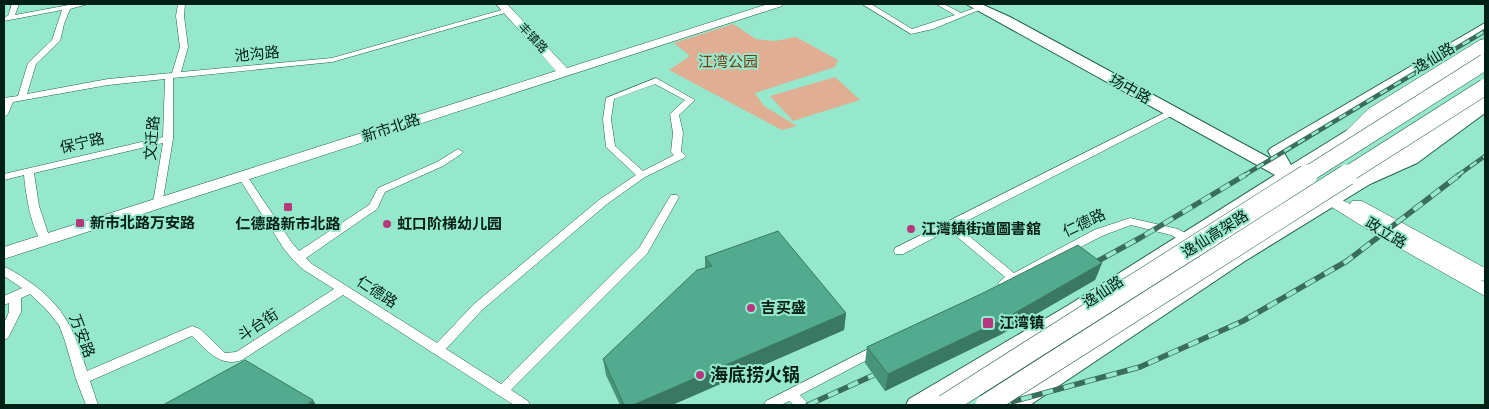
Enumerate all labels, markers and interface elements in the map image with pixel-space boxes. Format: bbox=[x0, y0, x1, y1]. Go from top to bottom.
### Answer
street label: 丰镇路 bbox=[514, 19, 552, 57]
street label: 逸仙路 bbox=[1409, 37, 1459, 79]
street label: 池沟路 bbox=[234, 41, 280, 67]
park label: 江湾公园 bbox=[698, 51, 758, 73]
street label: 场中路 bbox=[1105, 68, 1155, 110]
street label: 新市北路 bbox=[359, 108, 423, 148]
street label: 文迁路 bbox=[139, 115, 165, 161]
street label: 保宁路 bbox=[58, 127, 106, 159]
marker: 仁德路新市北路 bbox=[282, 201, 294, 213]
street label: 仁德路 bbox=[1059, 204, 1109, 242]
street label: 逸仙高架路 bbox=[1177, 205, 1253, 263]
place label: 新市北路万安路 bbox=[90, 212, 195, 234]
street label: 政立路 bbox=[1361, 212, 1411, 254]
place label: 仁德路新市北路 bbox=[235, 213, 341, 235]
place label: 虹口阶梯幼儿园 bbox=[397, 213, 502, 235]
marker: 新市北路万安路 bbox=[74, 217, 86, 229]
marker: 虹口阶梯幼儿园 bbox=[381, 218, 393, 230]
place label: 江灣鎮街道圖書舘 bbox=[921, 218, 1041, 240]
marker: 江灣鎮街道圖書舘 bbox=[905, 223, 917, 235]
street label: 仁德路 bbox=[352, 271, 402, 313]
street label: 逸仙路 bbox=[1078, 271, 1128, 313]
place label: 吉买盛 bbox=[761, 297, 806, 319]
marker: 吉买盛 bbox=[745, 302, 757, 314]
street label: 斗台街 bbox=[233, 304, 283, 346]
street label: 万安路 bbox=[64, 311, 100, 361]
place label: 江湾镇 bbox=[999, 312, 1044, 334]
marker: 江湾镇 bbox=[981, 316, 995, 330]
place label: 海底捞火锅 bbox=[710, 362, 800, 388]
marker: 海底捞火锅 bbox=[694, 369, 706, 381]

